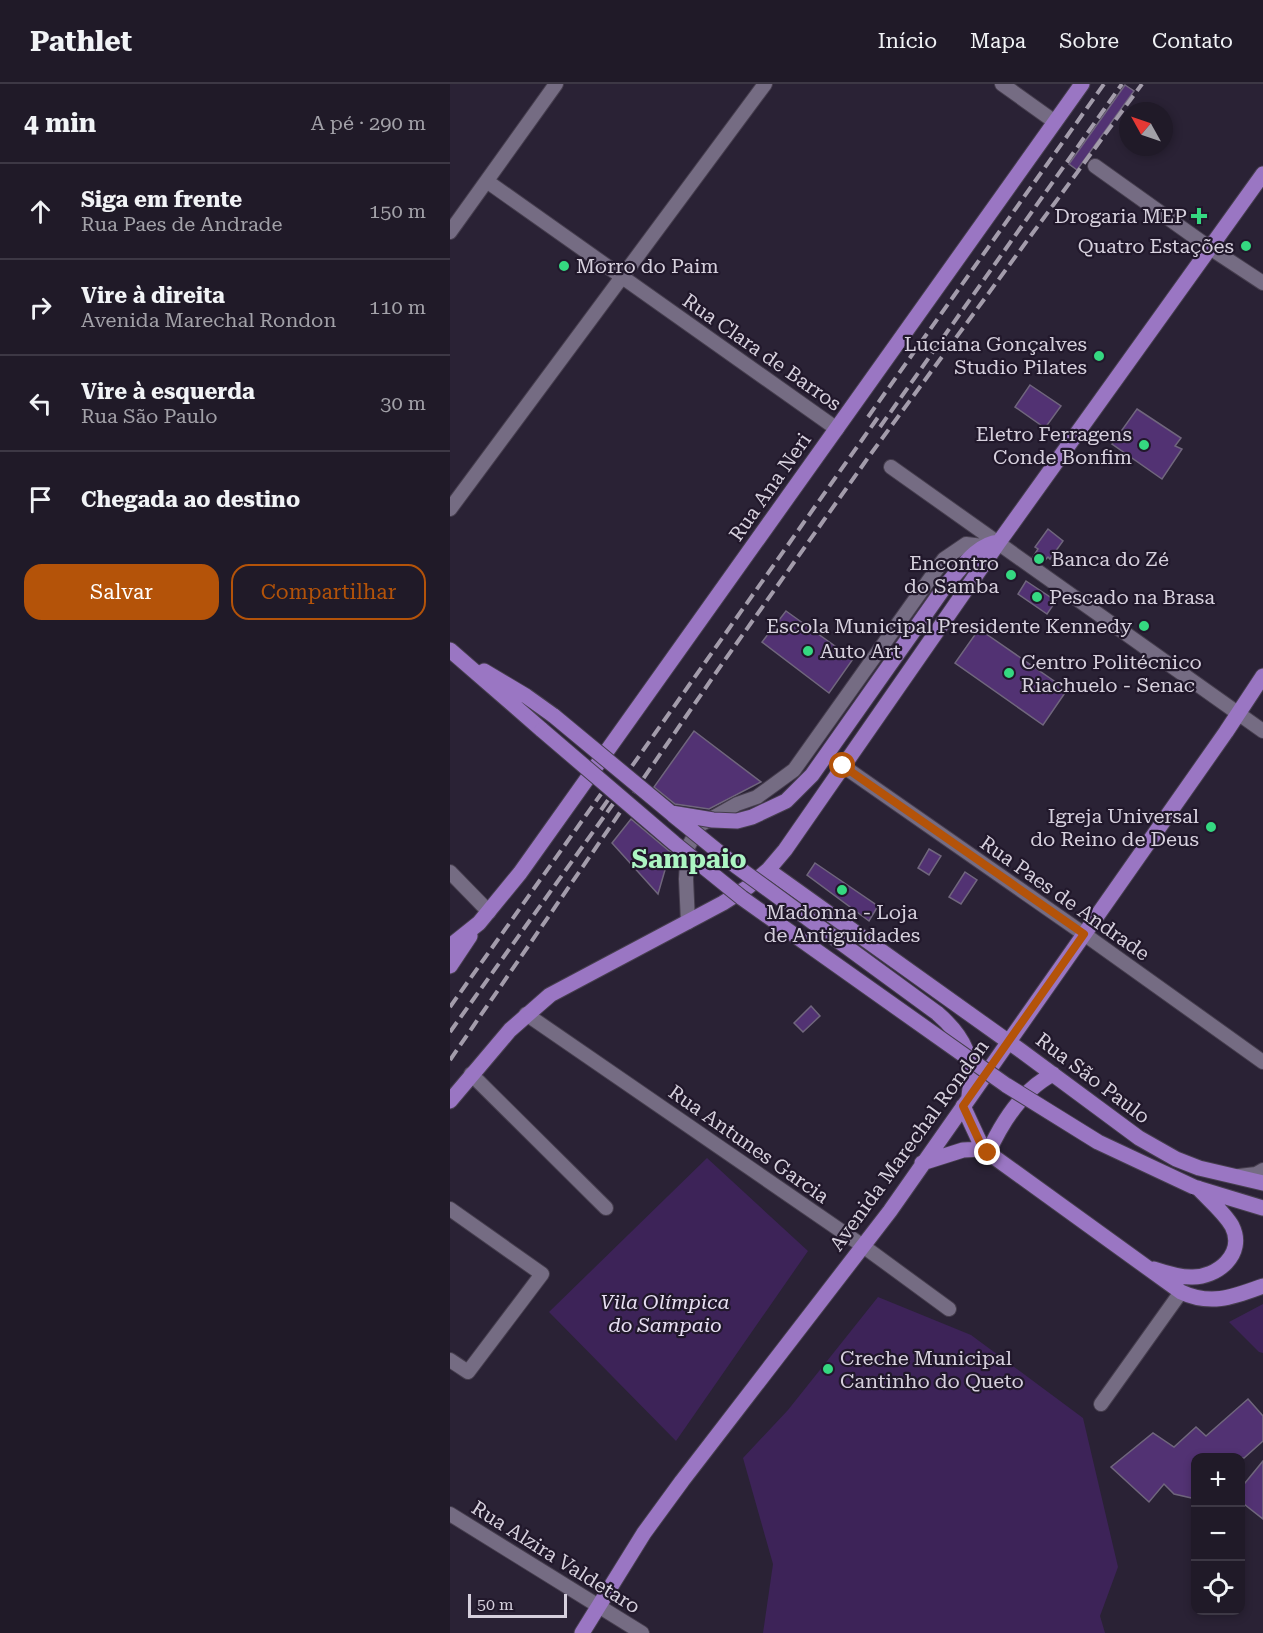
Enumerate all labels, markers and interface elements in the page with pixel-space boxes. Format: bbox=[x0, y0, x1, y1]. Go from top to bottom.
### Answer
text: Pathlet bbox=[30, 25, 132, 58]
text: Início bbox=[878, 29, 937, 53]
text: Mapa bbox=[970, 29, 1026, 53]
text: Sobre bbox=[1059, 29, 1119, 53]
text: Contato bbox=[1152, 29, 1233, 53]
north arrow bbox=[1119, 102, 1173, 156]
text: 4 min bbox=[24, 108, 96, 138]
text: A pé · 290 m bbox=[311, 111, 426, 135]
text: Siga em frente bbox=[81, 187, 242, 212]
icon: ahead bbox=[24, 195, 57, 228]
text: 150 m bbox=[369, 199, 426, 223]
place label: Drogaria MEP bbox=[1054, 204, 1187, 228]
marker: Drogaria MEP bbox=[1192, 209, 1206, 223]
text: Rua Paes de Andrade bbox=[81, 212, 282, 236]
place label: Quatro Estações bbox=[1078, 234, 1234, 258]
marker: Quatro Estações bbox=[1239, 239, 1253, 253]
place label: Morro do Paim bbox=[576, 254, 719, 278]
marker: Morro do Paim bbox=[557, 259, 571, 273]
text: Vire à direita bbox=[81, 283, 225, 308]
street label: Rua Clara de Barros bbox=[678, 288, 846, 416]
icon: right bbox=[24, 291, 57, 324]
text: 110 m bbox=[369, 295, 426, 319]
text: Avenida Marechal Rondon bbox=[81, 308, 336, 332]
place label: Luciana Gonçalves Studio Pilates bbox=[904, 332, 1087, 379]
marker: Luciana Gonçalves Studio Pilates bbox=[1092, 349, 1106, 363]
text: Vire à esquerda bbox=[81, 379, 255, 404]
icon: left bbox=[24, 387, 57, 420]
text: 30 m bbox=[380, 391, 426, 415]
text: Rua São Paulo bbox=[81, 404, 217, 428]
place label: Eletro Ferragens Conde Bonfim bbox=[976, 422, 1132, 469]
street label: Rua Ana Neri bbox=[724, 428, 816, 546]
marker: Eletro Ferragens Conde Bonfim bbox=[1137, 438, 1151, 452]
icon: arrive bbox=[24, 483, 57, 516]
text: Chegada ao destino bbox=[81, 487, 300, 512]
place label: Banca do Zé bbox=[1051, 547, 1169, 571]
place label: Encontro do Samba bbox=[904, 551, 999, 598]
marker: Banca do Zé bbox=[1032, 552, 1046, 566]
button: Salvar bbox=[24, 564, 219, 620]
button: Compartilhar bbox=[231, 564, 426, 620]
marker: Encontro do Samba bbox=[1004, 568, 1018, 582]
place label: Pescado na Brasa bbox=[1049, 585, 1215, 609]
marker: Pescado na Brasa bbox=[1030, 590, 1044, 604]
place label: Escola Municipal Presidente Kennedy bbox=[766, 614, 1132, 638]
marker: Escola Municipal Presidente Kennedy bbox=[1137, 619, 1151, 633]
place label: Auto Art bbox=[820, 639, 901, 663]
marker: Auto Art bbox=[801, 644, 815, 658]
place label: Centro Politécnico Riachuelo - Senac bbox=[1021, 650, 1202, 697]
marker: Centro Politécnico Riachuelo - Senac bbox=[1002, 666, 1016, 680]
route start bbox=[829, 752, 855, 778]
place label: Igreja Universal do Reino de Deus bbox=[1030, 804, 1199, 851]
marker: Igreja Universal do Reino de Deus bbox=[1204, 820, 1218, 834]
street label: Rua Paes de Andrade bbox=[976, 830, 1154, 966]
district label: Sampaio bbox=[632, 844, 746, 874]
marker: Madonna - Loja de Antiguidades bbox=[835, 883, 849, 897]
place label: Madonna - Loja de Antiguidades bbox=[764, 900, 920, 947]
street label: Rua São Paulo bbox=[1031, 1027, 1155, 1129]
street label: Avenida Marechal Rondon bbox=[824, 1035, 994, 1255]
street label: Rua Antunes Garcia bbox=[664, 1080, 834, 1208]
route end bbox=[974, 1139, 1000, 1165]
park label: Vila Olímpica do Sampaio bbox=[600, 1290, 730, 1337]
place label: Creche Municipal Cantinho do Queto bbox=[840, 1346, 1024, 1393]
marker: Creche Municipal Cantinho do Queto bbox=[821, 1362, 835, 1376]
map controls bbox=[1191, 1453, 1245, 1615]
button: + bbox=[1191, 1453, 1245, 1507]
street label: Rua Alzira Valdetaro bbox=[467, 1495, 645, 1619]
button: − bbox=[1191, 1507, 1245, 1561]
button: locate bbox=[1191, 1561, 1245, 1615]
scale bar bbox=[468, 1591, 567, 1618]
text: 50 m bbox=[477, 1595, 514, 1614]

